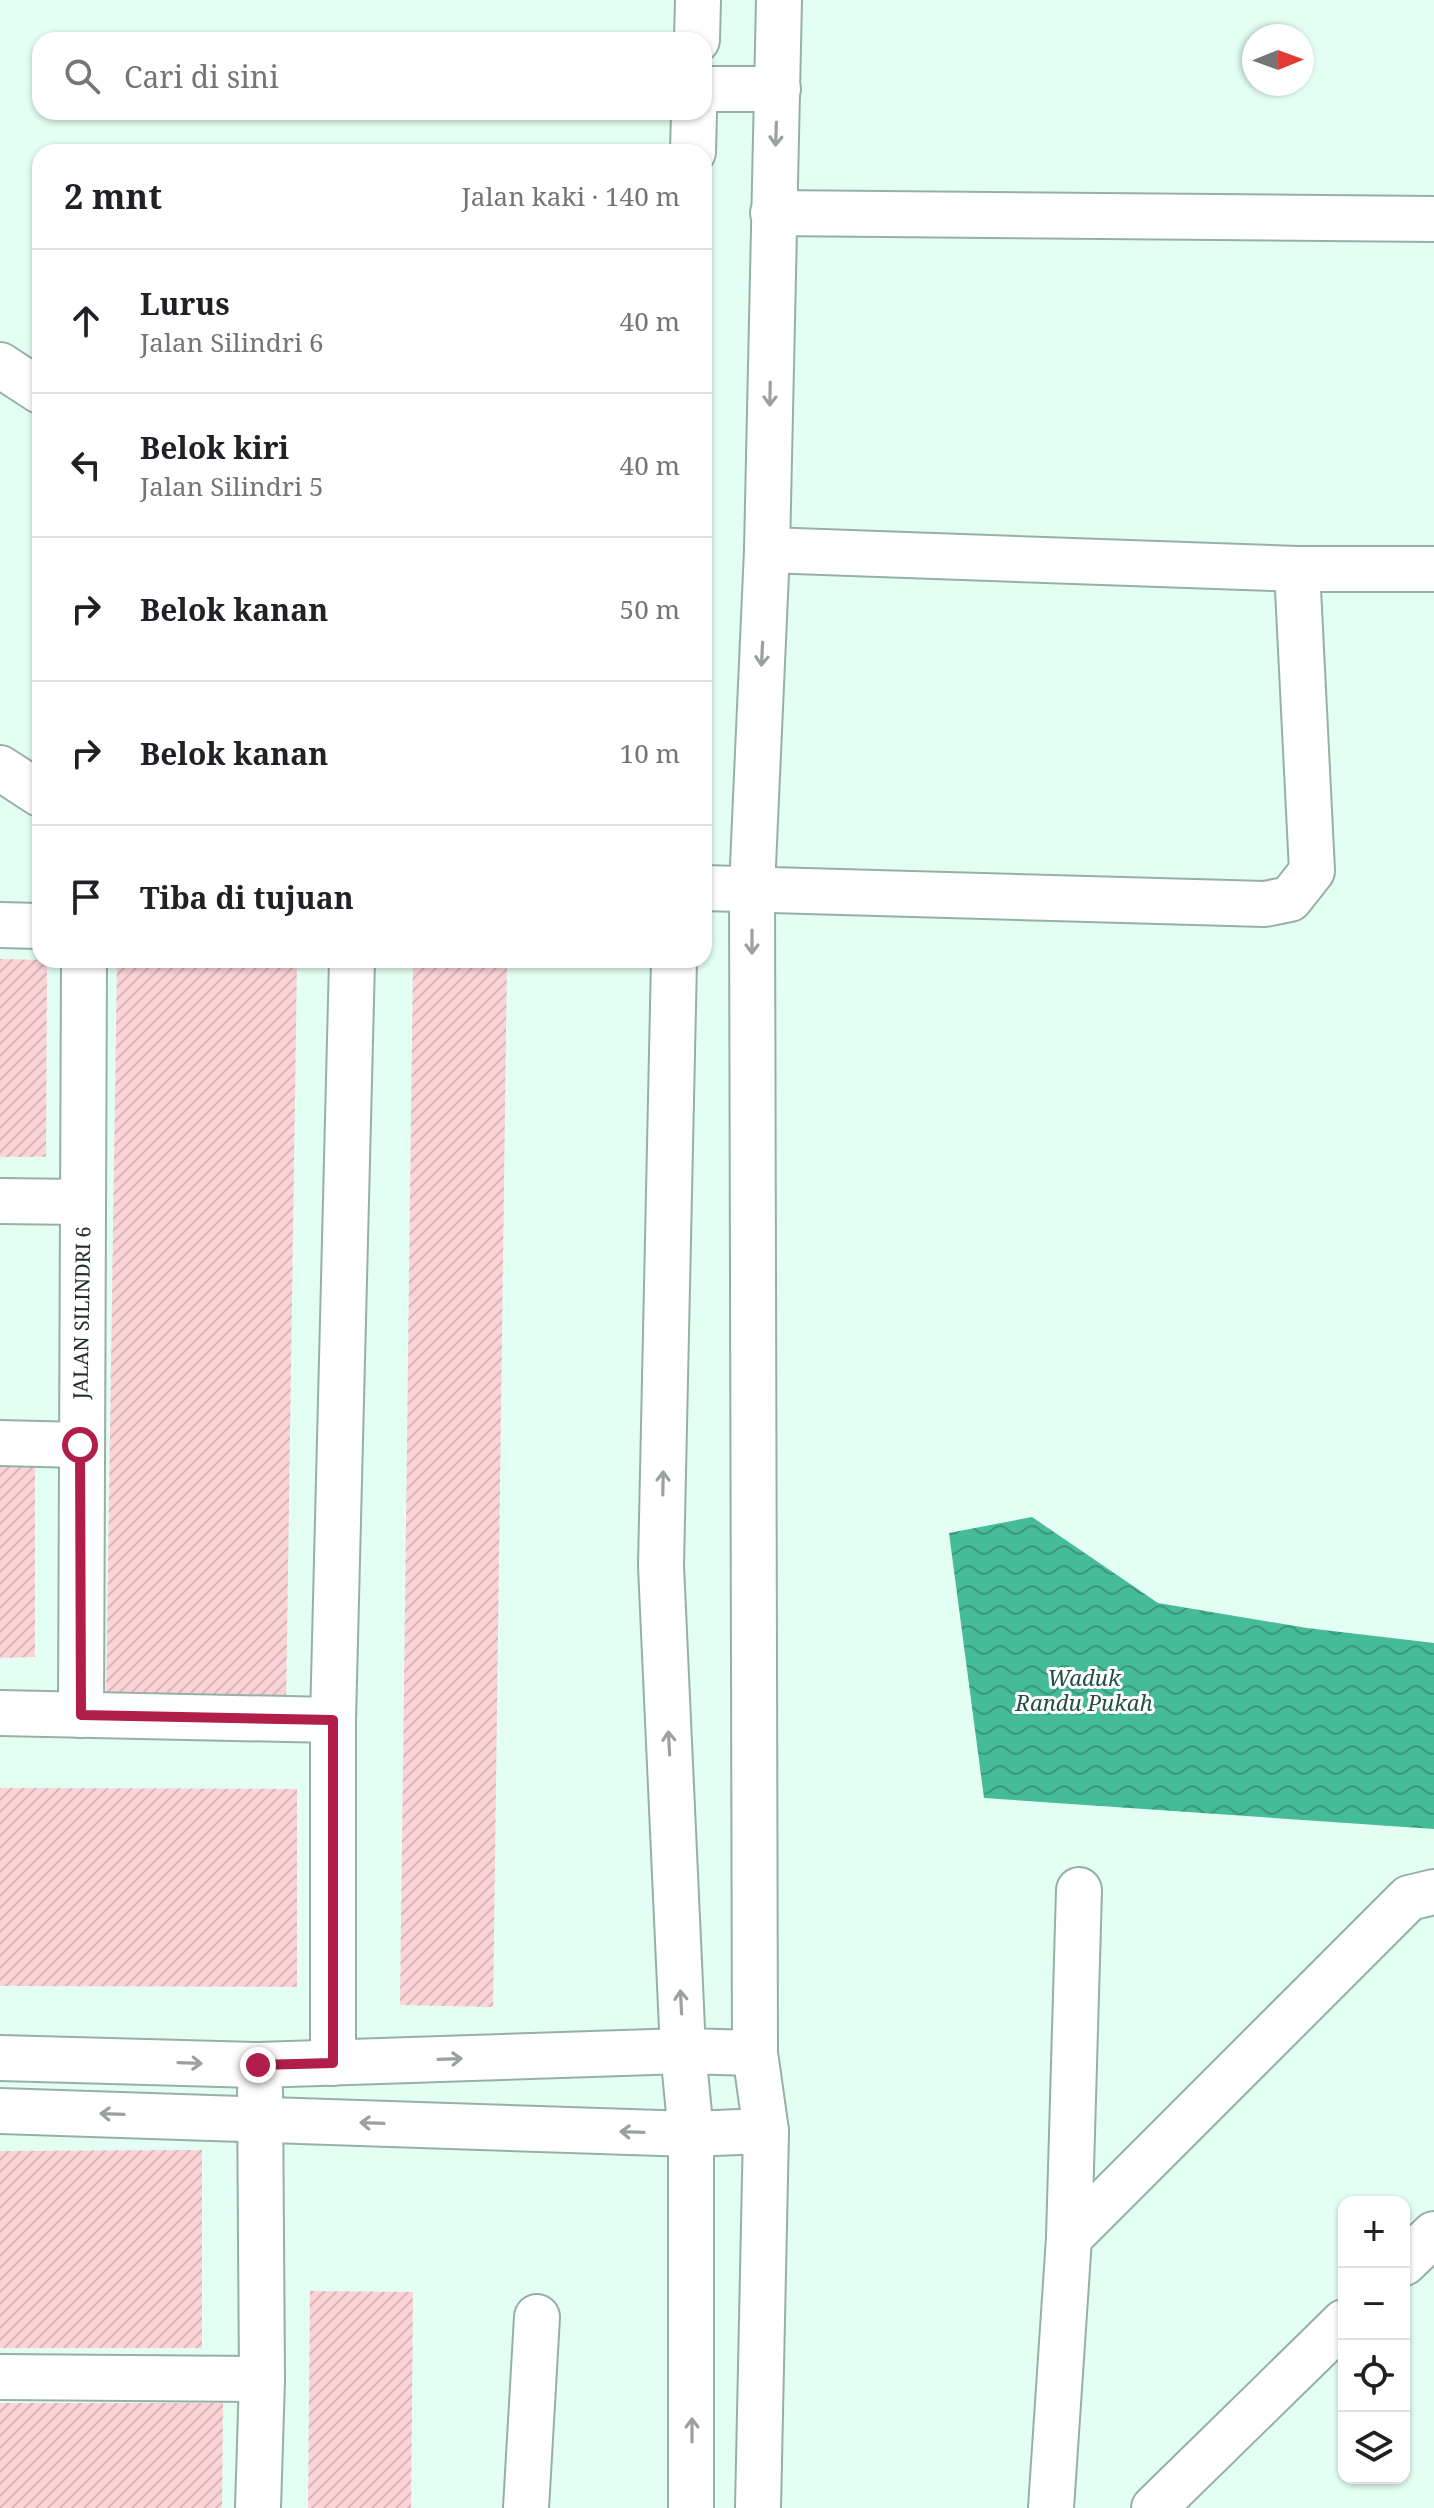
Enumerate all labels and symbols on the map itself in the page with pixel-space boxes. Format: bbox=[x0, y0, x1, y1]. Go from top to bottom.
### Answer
north arrow bbox=[1242, 24, 1314, 96]
one-way arrow bbox=[769, 120, 784, 147]
one-way arrow bbox=[762, 380, 778, 407]
one-way arrow bbox=[755, 640, 770, 667]
one-way arrow bbox=[744, 928, 760, 955]
street label: JALAN SILINDRI 6 bbox=[66, 1226, 97, 1401]
route start bbox=[62, 1427, 98, 1463]
one-way arrow bbox=[655, 1470, 671, 1497]
water label: Waduk Randu Pukah bbox=[1014, 1662, 1153, 1717]
one-way arrow bbox=[662, 1730, 677, 1757]
one-way arrow bbox=[674, 1989, 689, 2016]
route end bbox=[240, 2047, 276, 2083]
one-way arrow bbox=[436, 2052, 463, 2067]
one-way arrow bbox=[176, 2056, 203, 2071]
one-way arrow bbox=[99, 2107, 126, 2122]
one-way arrow bbox=[359, 2115, 386, 2130]
one-way arrow bbox=[619, 2124, 646, 2139]
one-way arrow bbox=[684, 2417, 700, 2444]

